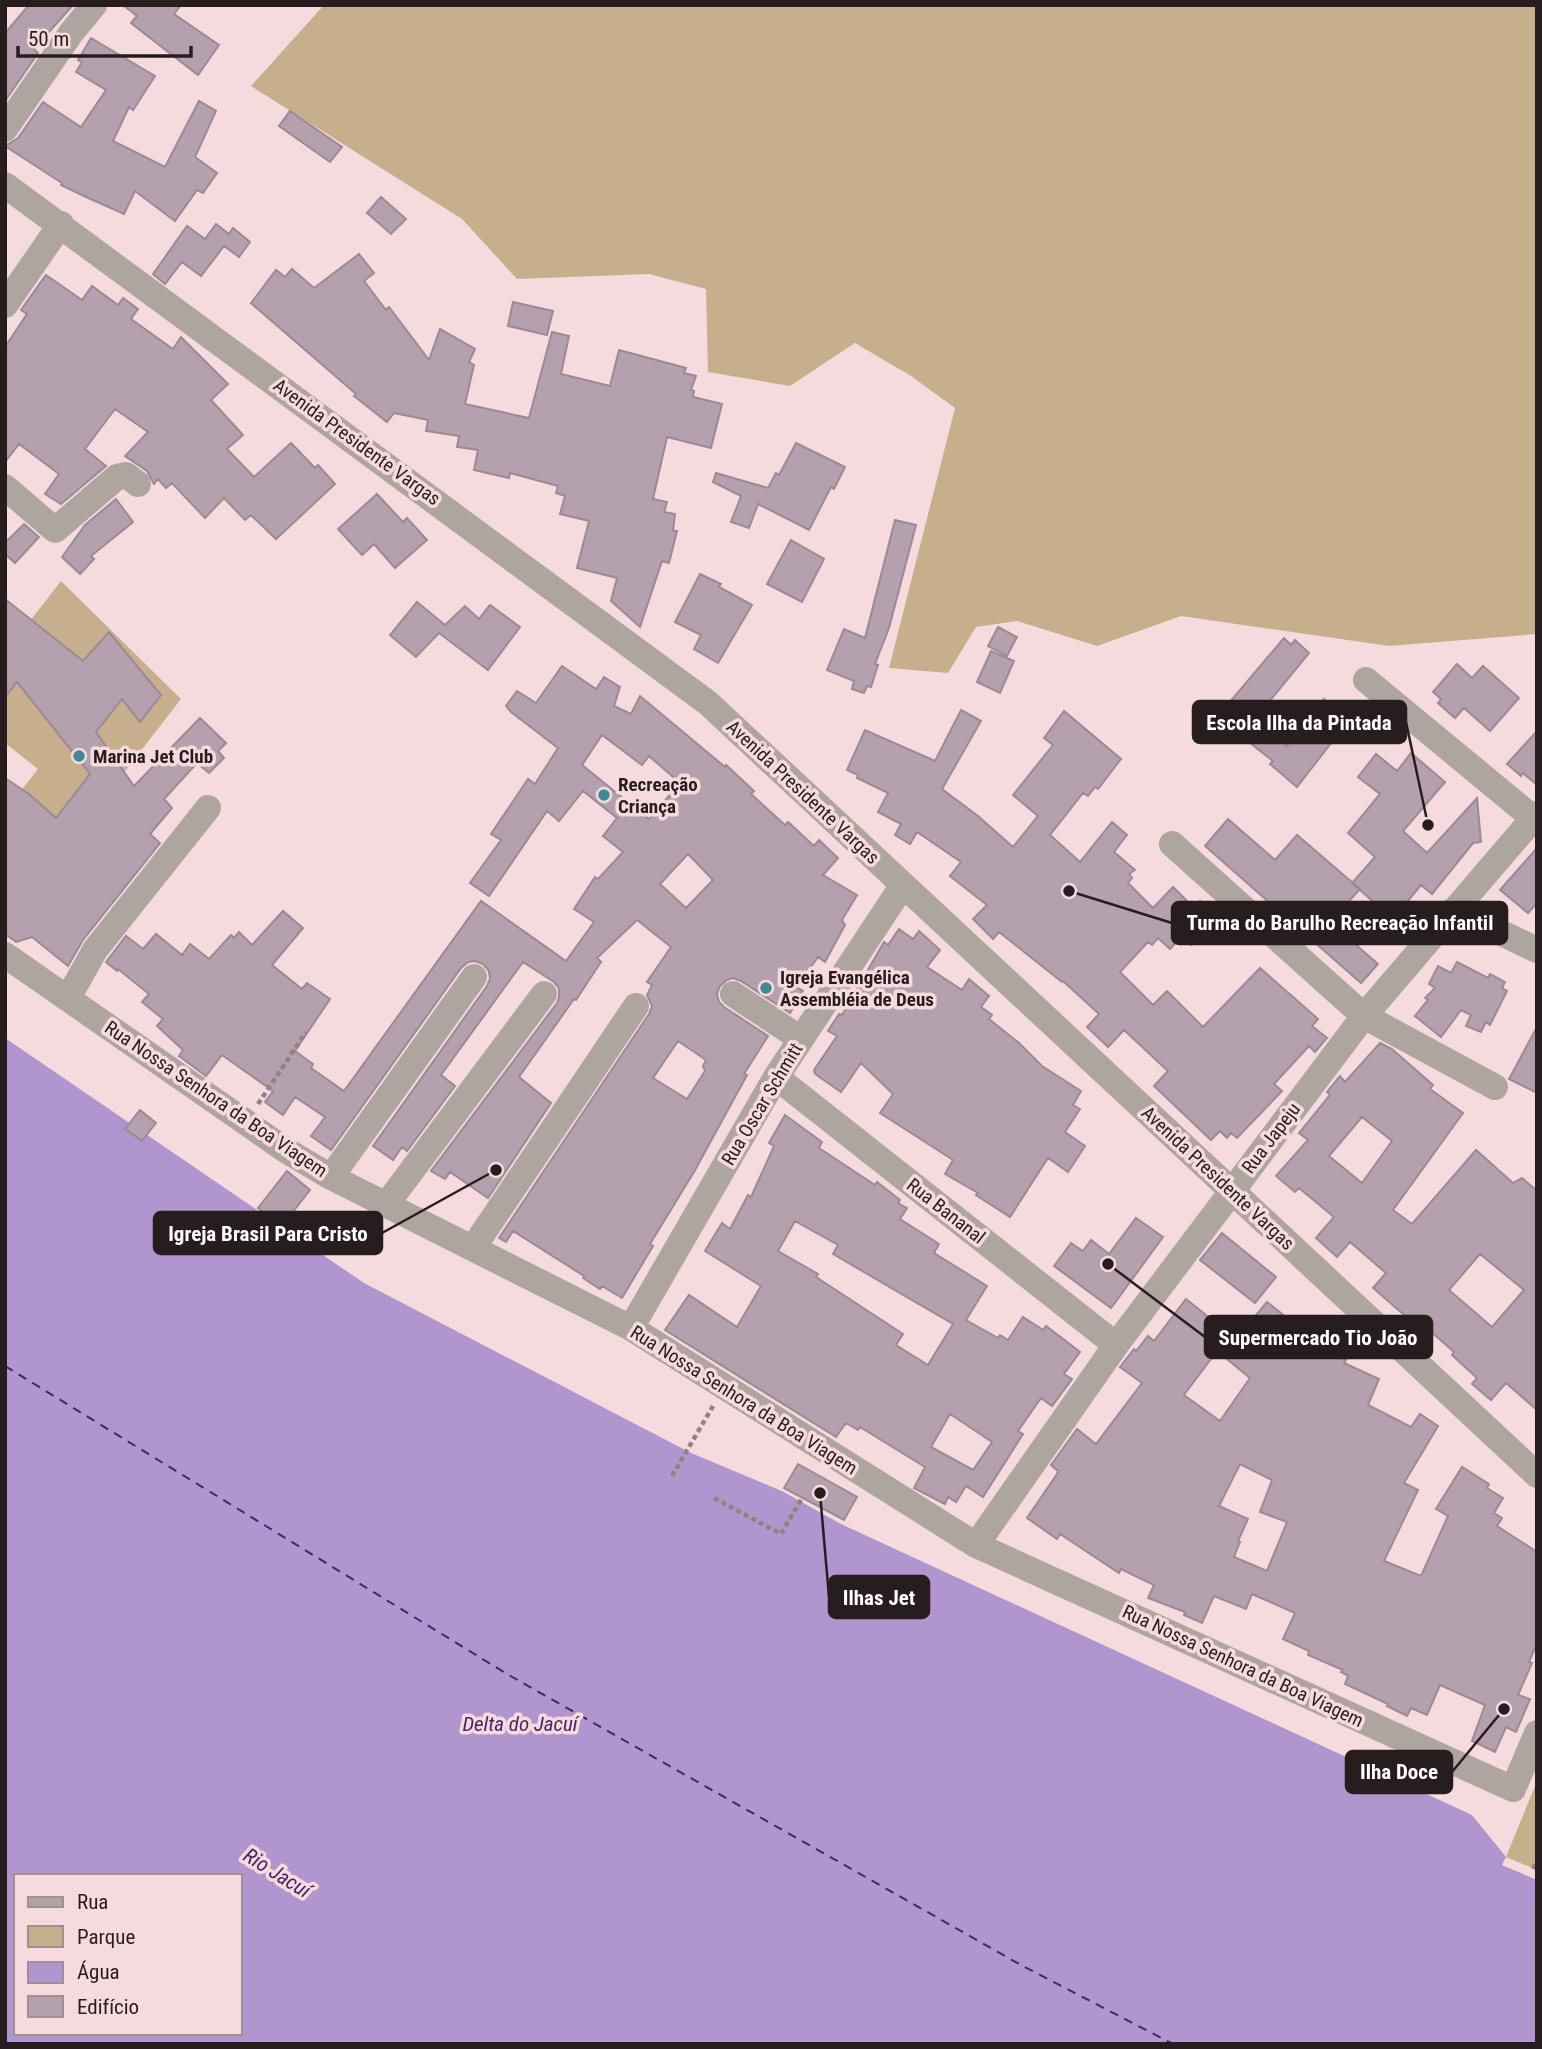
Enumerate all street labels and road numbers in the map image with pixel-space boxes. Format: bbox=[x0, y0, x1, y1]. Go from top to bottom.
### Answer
street label: Avenida Presidente Vargas bbox=[269, 374, 445, 510]
street label: Avenida Presidente Vargas bbox=[722, 715, 884, 869]
street label: Rua Nossa Senhora da Boa Viagem bbox=[100, 1016, 332, 1182]
street label: Rua Oscar Schmitt bbox=[716, 1039, 808, 1169]
street label: Rua Japeju bbox=[1237, 1098, 1305, 1178]
street label: Avenida Presidente Vargas bbox=[1137, 1101, 1299, 1255]
street label: Rua Bananal bbox=[902, 1173, 990, 1249]
street label: Rua Nossa Senhora da Boa Viagem bbox=[626, 1320, 862, 1480]
street label: Rua Nossa Senhora da Boa Viagem bbox=[1119, 1600, 1367, 1732]

